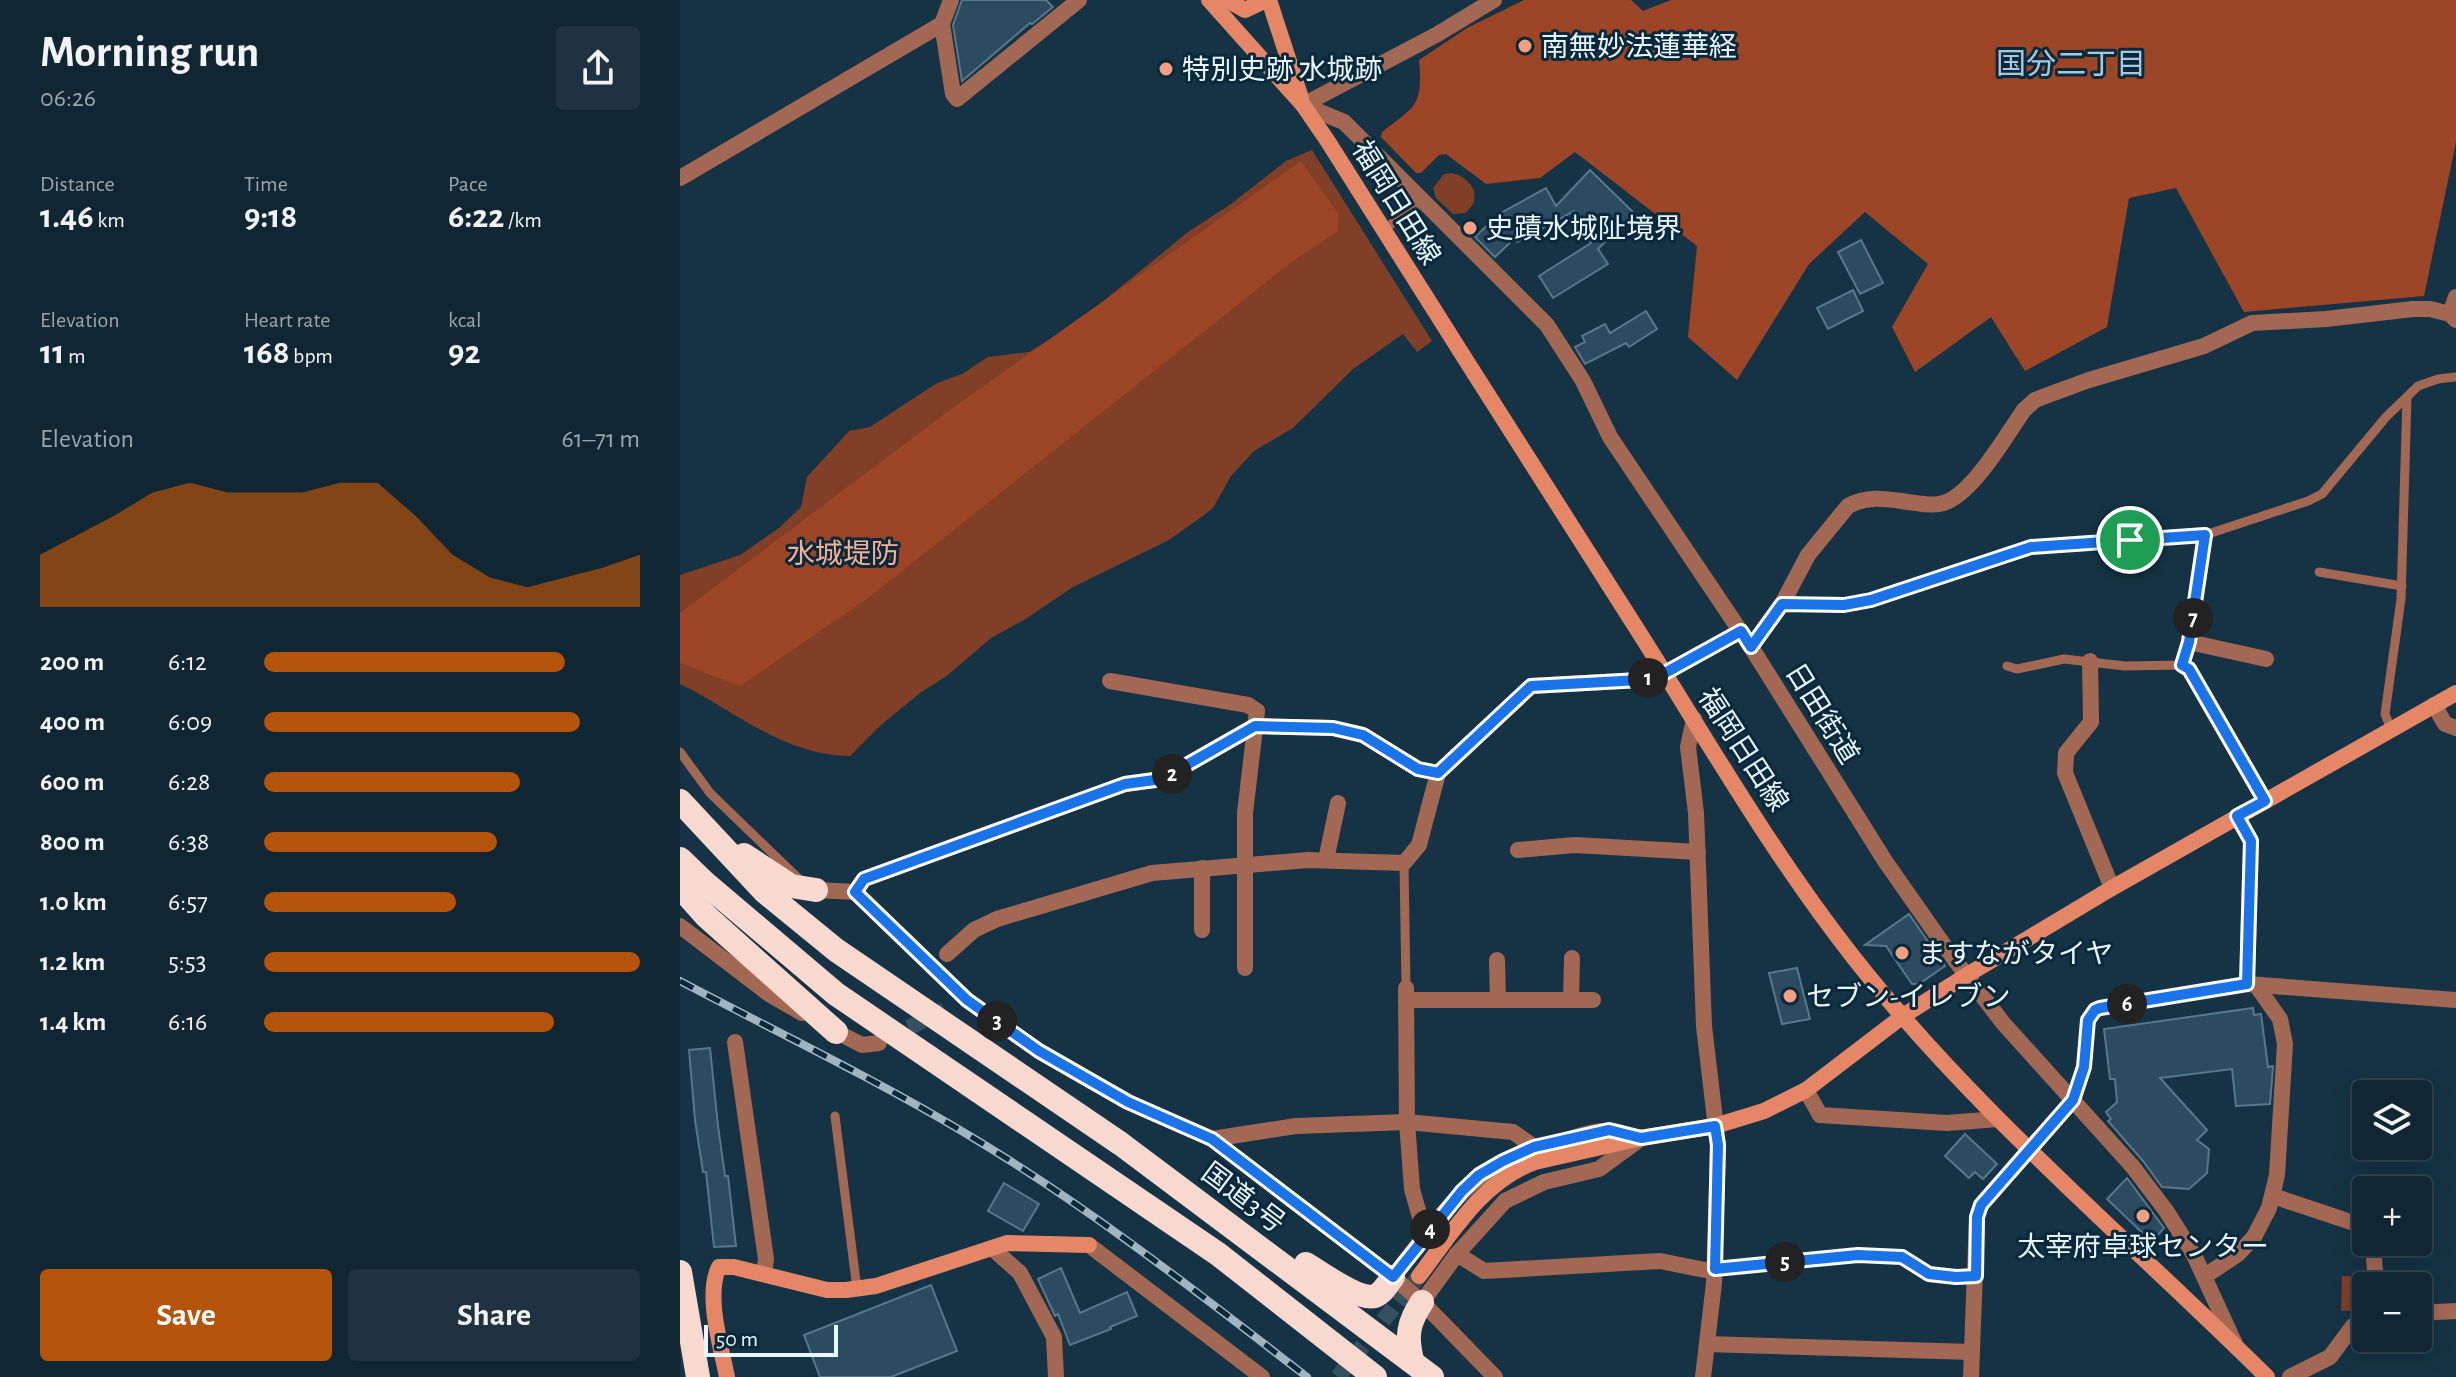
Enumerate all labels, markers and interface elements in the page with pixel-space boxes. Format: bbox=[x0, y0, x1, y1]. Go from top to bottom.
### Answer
button: share bbox=[556, 26, 640, 110]
text: Morning run bbox=[40, 31, 259, 75]
place label: 南無妙法蓮華経 bbox=[1541, 32, 1737, 62]
marker: 南無妙法蓮華経 bbox=[1516, 37, 1534, 55]
district label: 国分二丁目 bbox=[1996, 49, 2146, 80]
place label: 特別史跡 水城跡 bbox=[1182, 55, 1383, 85]
marker: 特別史跡 水城跡 bbox=[1157, 60, 1175, 78]
text: 06:26 bbox=[40, 85, 96, 111]
street label: 福岡日田線 bbox=[1346, 135, 1446, 270]
text: Distance bbox=[40, 173, 115, 195]
text: Time bbox=[244, 173, 288, 195]
text: Pace bbox=[448, 173, 488, 195]
text: 1.46 bbox=[40, 200, 94, 234]
text: 9:18 bbox=[244, 200, 297, 234]
text: 6:22 bbox=[448, 200, 504, 234]
text: km bbox=[94, 209, 125, 231]
text: /km bbox=[504, 209, 542, 231]
place label: 史蹟水城阯境界 bbox=[1486, 214, 1682, 244]
marker: 史蹟水城阯境界 bbox=[1461, 219, 1479, 237]
text: Elevation bbox=[40, 309, 120, 331]
text: Heart rate bbox=[244, 309, 330, 331]
text: kcal bbox=[448, 309, 482, 331]
text: 11 bbox=[40, 336, 64, 370]
text: 168 bbox=[244, 336, 289, 370]
text: 92 bbox=[448, 336, 480, 370]
text: m bbox=[64, 345, 86, 367]
text: bpm bbox=[289, 345, 333, 367]
text: Elevation bbox=[40, 426, 134, 452]
text: 61–71 m bbox=[562, 426, 640, 452]
pin bbox=[2096, 506, 2164, 574]
icon: arrive bbox=[2108, 518, 2152, 562]
park label: 水城堤防 bbox=[787, 539, 899, 569]
pin: 7 bbox=[2173, 598, 2213, 638]
text: 7 bbox=[2188, 607, 2198, 629]
text: 200 m bbox=[40, 649, 104, 675]
text: 6:12 bbox=[168, 649, 207, 675]
pin: 1 bbox=[1628, 658, 1668, 698]
street label: 日田街道 bbox=[1780, 658, 1865, 769]
text: 1 bbox=[1644, 667, 1652, 689]
street label: 福岡日田線 bbox=[1692, 683, 1794, 816]
text: 400 m bbox=[40, 709, 105, 735]
text: 6:09 bbox=[168, 709, 212, 735]
pin: 2 bbox=[1152, 754, 1192, 794]
text: 2 bbox=[1167, 763, 1177, 785]
text: 600 m bbox=[40, 769, 105, 795]
text: 6:28 bbox=[168, 769, 210, 795]
text: 800 m bbox=[40, 829, 105, 855]
text: 6:38 bbox=[168, 829, 209, 855]
text: 1.0 km bbox=[40, 889, 107, 915]
text: 6:57 bbox=[168, 889, 208, 915]
place label: ますながタイヤ bbox=[1918, 939, 2113, 969]
marker: ますながタイヤ bbox=[1893, 944, 1911, 962]
text: 1.2 km bbox=[40, 949, 105, 975]
text: 5:53 bbox=[168, 949, 206, 975]
place label: セブン-イレブン bbox=[1806, 982, 2011, 1012]
pin: 6 bbox=[2107, 984, 2147, 1024]
marker: セブン-イレブン bbox=[1781, 987, 1799, 1005]
text: 6 bbox=[2122, 993, 2132, 1015]
pin: 3 bbox=[977, 1001, 1017, 1041]
text: 1.4 km bbox=[40, 1009, 106, 1035]
text: 6:16 bbox=[168, 1009, 207, 1035]
text: 3 bbox=[992, 1010, 1002, 1032]
map controls bbox=[2352, 1080, 2432, 1352]
button: layers bbox=[2352, 1080, 2432, 1160]
street label: 国道3号 bbox=[1196, 1157, 1291, 1239]
button: + bbox=[2352, 1176, 2432, 1256]
marker: 太宰府卓球センター bbox=[2134, 1207, 2152, 1225]
pin: 4 bbox=[1410, 1209, 1450, 1249]
text: 4 bbox=[1424, 1218, 1436, 1240]
place label: 太宰府卓球センター bbox=[2017, 1232, 2269, 1262]
pin: 5 bbox=[1765, 1242, 1805, 1282]
text: 5 bbox=[1780, 1251, 1790, 1273]
button: Save bbox=[40, 1269, 332, 1361]
button: Share bbox=[348, 1269, 640, 1361]
button: − bbox=[2352, 1272, 2432, 1352]
scale bar bbox=[704, 1321, 838, 1357]
text: 50 m bbox=[716, 1328, 758, 1350]

